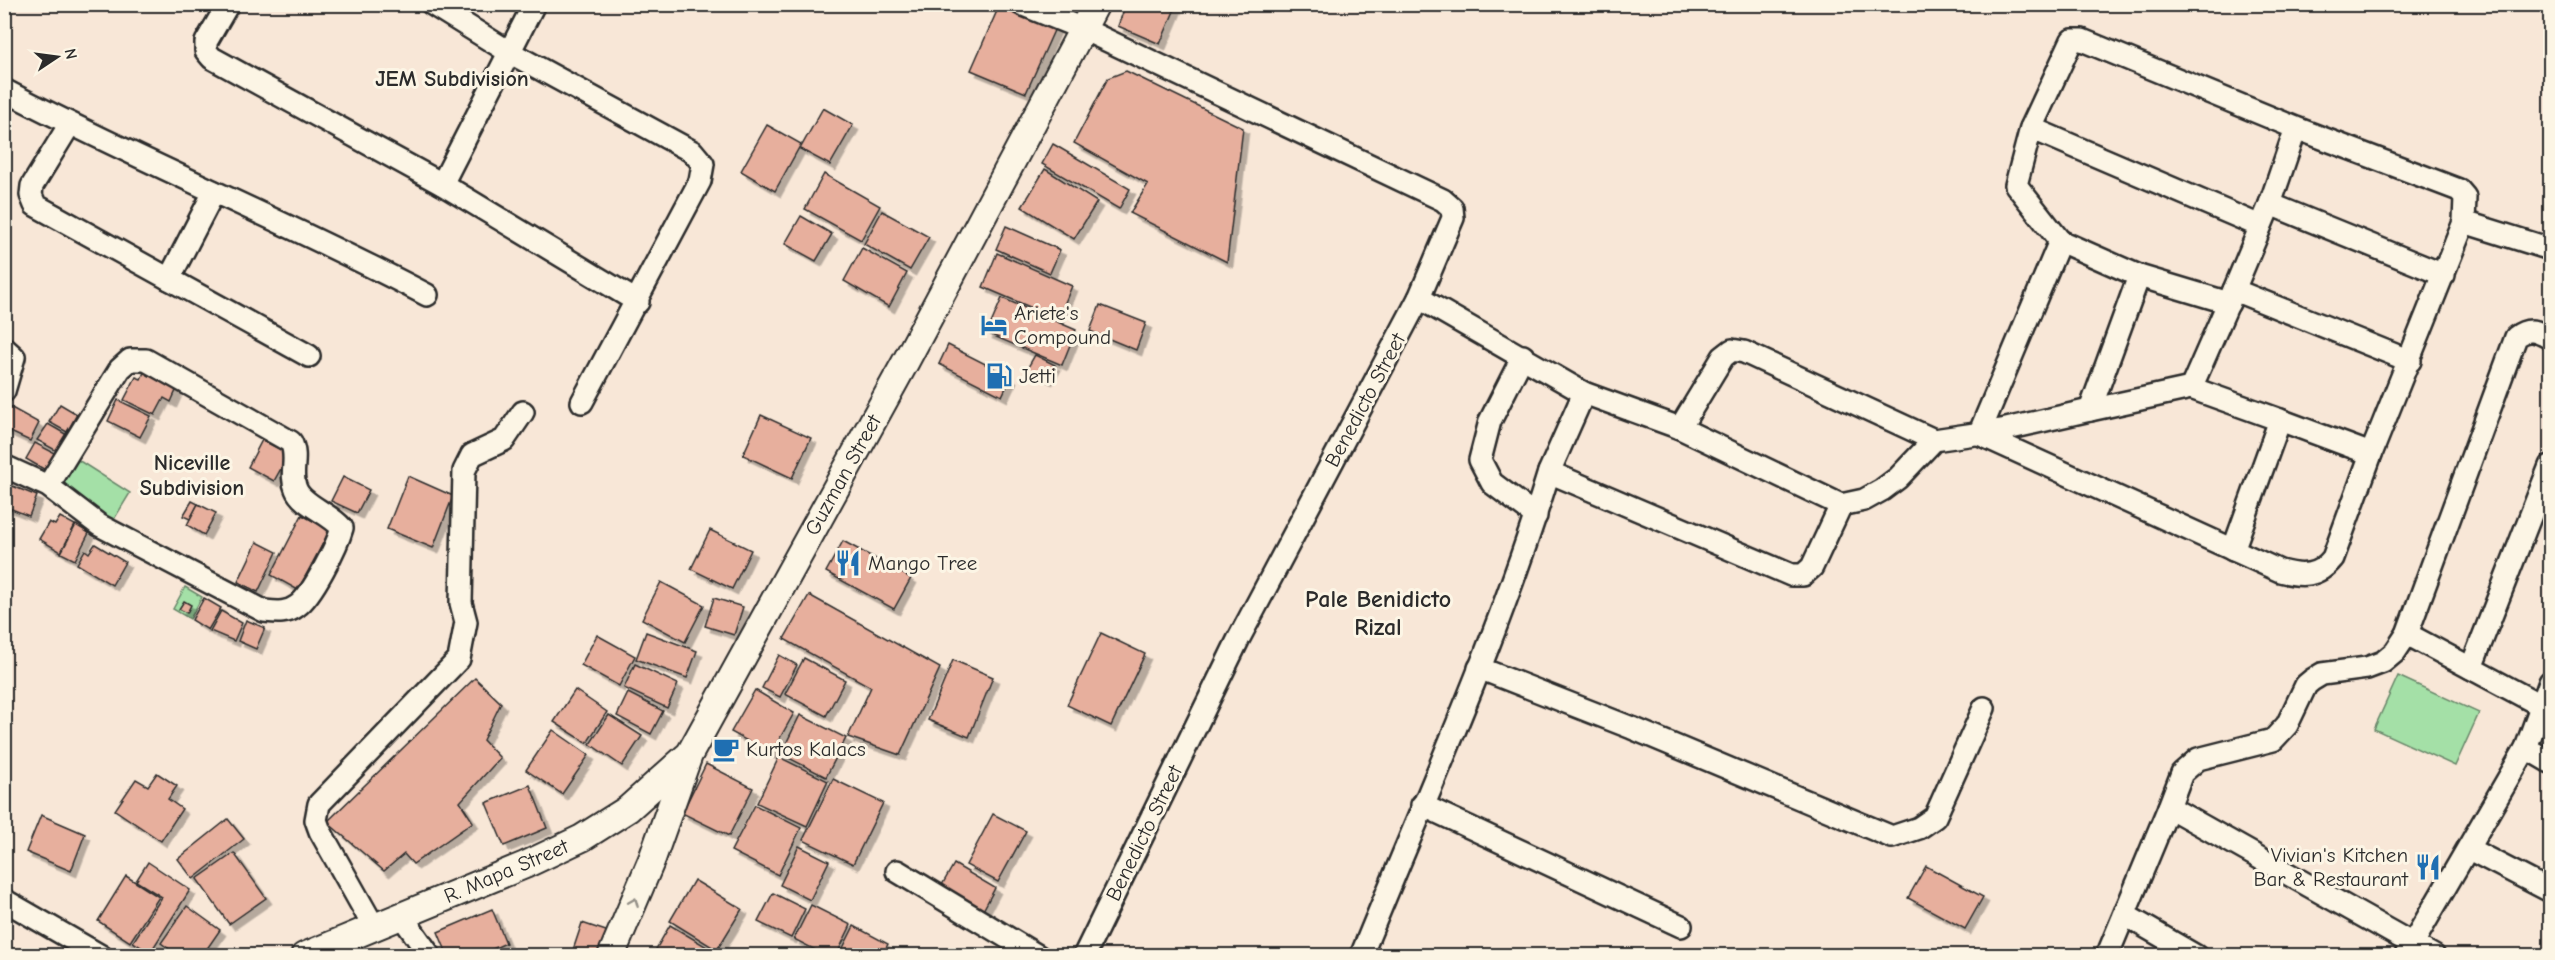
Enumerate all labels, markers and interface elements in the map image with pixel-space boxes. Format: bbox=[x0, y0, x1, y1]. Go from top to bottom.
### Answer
north arrow bbox=[27, 27, 87, 87]
text: N bbox=[61, 47, 81, 61]
district label: JEM Subdivision bbox=[375, 66, 529, 92]
place label: Ariete's Compound bbox=[1014, 301, 1111, 349]
hotel icon: Ariete's Compound bbox=[979, 310, 1009, 340]
street label: Benedicto Street bbox=[1320, 328, 1411, 471]
fuel station icon: Jetti bbox=[984, 361, 1014, 391]
place label: Jetti bbox=[1019, 364, 1056, 388]
street label: Guzman Street bbox=[800, 410, 887, 540]
district label: Niceville Subdivision bbox=[140, 450, 244, 501]
restaurant icon: Mango Tree bbox=[833, 548, 863, 578]
place label: Mango Tree bbox=[868, 551, 977, 575]
district label: Pale Benidicto Rizal bbox=[1305, 585, 1451, 641]
cafe icon: Kurtos Kalacs bbox=[711, 734, 741, 764]
place label: Kurtos Kalacs bbox=[746, 737, 866, 761]
street label: Benedicto Street bbox=[1101, 760, 1188, 905]
street label: R. Mapa Street bbox=[440, 834, 573, 908]
place label: Vivian's Kitchen Bar & Restaurant bbox=[2253, 843, 2409, 891]
restaurant icon: Vivian's Kitchen Bar & Restaurant bbox=[2413, 852, 2443, 882]
one-way arrow bbox=[627, 897, 639, 908]

